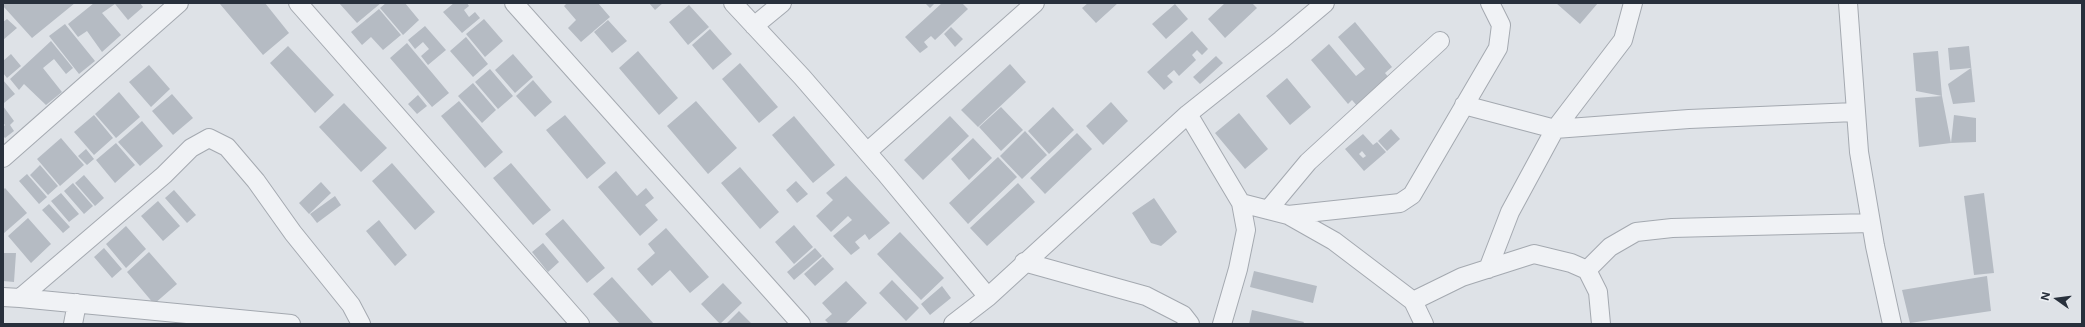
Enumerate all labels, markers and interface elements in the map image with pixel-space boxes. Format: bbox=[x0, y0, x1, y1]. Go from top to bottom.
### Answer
north arrow bbox=[2037, 279, 2077, 319]
text: N bbox=[2038, 290, 2053, 302]

